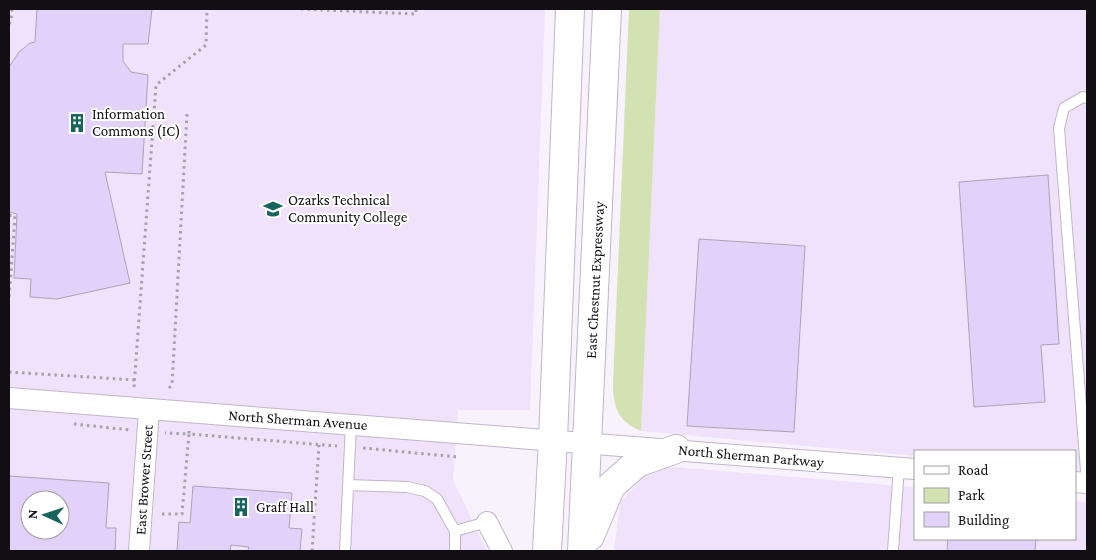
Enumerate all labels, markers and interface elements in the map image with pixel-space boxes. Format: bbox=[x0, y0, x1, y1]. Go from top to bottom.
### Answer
place label: Information Commons (IC) bbox=[92, 106, 180, 140]
building icon: Information Commons (IC) bbox=[66, 112, 88, 134]
place label: Ozarks Technical Community College bbox=[288, 192, 408, 226]
school or university icon: Ozarks Technical Community College bbox=[262, 198, 284, 220]
street label: East Chestnut Expressway bbox=[583, 201, 608, 359]
street label: North Sherman Avenue bbox=[228, 407, 369, 433]
street label: East Brower Street bbox=[132, 423, 156, 536]
street label: North Sherman Parkway bbox=[677, 442, 825, 471]
legend bbox=[914, 450, 1076, 540]
text: Road bbox=[958, 462, 989, 478]
text: Park bbox=[958, 487, 985, 503]
north arrow bbox=[20, 490, 70, 540]
building icon: Graff Hall bbox=[230, 496, 252, 518]
place label: Graff Hall bbox=[256, 499, 314, 515]
text: N bbox=[24, 509, 40, 520]
text: Building bbox=[958, 512, 1009, 529]

